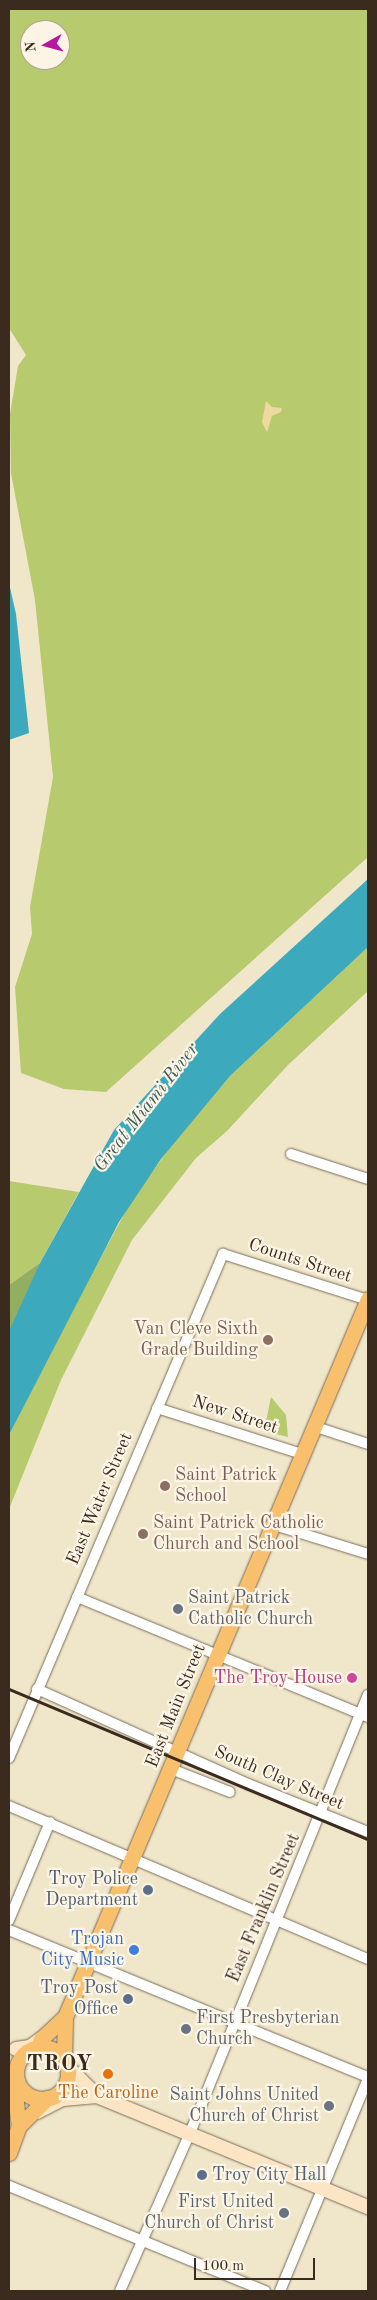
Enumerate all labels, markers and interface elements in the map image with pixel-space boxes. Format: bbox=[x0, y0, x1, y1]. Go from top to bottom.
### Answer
north arrow bbox=[20, 20, 70, 70]
text: N bbox=[24, 41, 39, 53]
water label: Great Miami River bbox=[90, 1039, 204, 1177]
street label: Counts Street bbox=[246, 1234, 354, 1288]
place label: Van Cleve Sixth Grade Building bbox=[133, 1319, 258, 1362]
marker: Van Cleve Sixth Grade Building bbox=[262, 1334, 274, 1346]
street label: New Street bbox=[189, 1391, 281, 1439]
street label: East Water Street bbox=[62, 1429, 138, 1569]
place label: Saint Patrick School bbox=[175, 1465, 277, 1508]
marker: Saint Patrick School bbox=[159, 1480, 171, 1492]
place label: Saint Patrick Catholic Church and School bbox=[153, 1513, 324, 1556]
marker: Saint Patrick Catholic Church and School bbox=[137, 1528, 149, 1540]
place label: Saint Patrick Catholic Church bbox=[188, 1588, 313, 1630]
marker: Saint Patrick Catholic Church bbox=[172, 1603, 184, 1615]
street label: East Main Street bbox=[141, 1641, 211, 1771]
place label: The Troy House bbox=[213, 1667, 342, 1689]
marker: The Troy House bbox=[346, 1672, 358, 1684]
street label: South Clay Street bbox=[211, 1741, 347, 1815]
street label: East Franklin Street bbox=[223, 1830, 305, 1986]
place label: Troy Police Department bbox=[45, 1869, 138, 1912]
marker: Troy Police Department bbox=[142, 1884, 154, 1896]
place label: Trojan City Music bbox=[41, 1929, 124, 1972]
marker: Trojan City Music bbox=[128, 1944, 140, 1956]
place label: Troy Post Office bbox=[40, 1978, 118, 2020]
marker: Troy Post Office bbox=[122, 1993, 134, 2005]
place label: First Presbyterian Church bbox=[196, 2008, 339, 2050]
marker: First Presbyterian Church bbox=[180, 2023, 192, 2035]
district label: TROY bbox=[26, 2052, 94, 2078]
marker: The Caroline bbox=[102, 2068, 114, 2080]
place label: The Caroline bbox=[58, 2082, 158, 2104]
place label: Saint Johns United Church of Christ bbox=[169, 2085, 319, 2128]
marker: Saint Johns United Church of Christ bbox=[323, 2100, 335, 2112]
place label: Troy City Hall bbox=[212, 2164, 326, 2186]
marker: Troy City Hall bbox=[196, 2169, 208, 2181]
place label: First United Church of Christ bbox=[144, 2192, 274, 2234]
marker: First United Church of Christ bbox=[278, 2207, 290, 2219]
scale bar bbox=[197, 2248, 318, 2280]
text: 100 m bbox=[202, 2259, 244, 2274]

